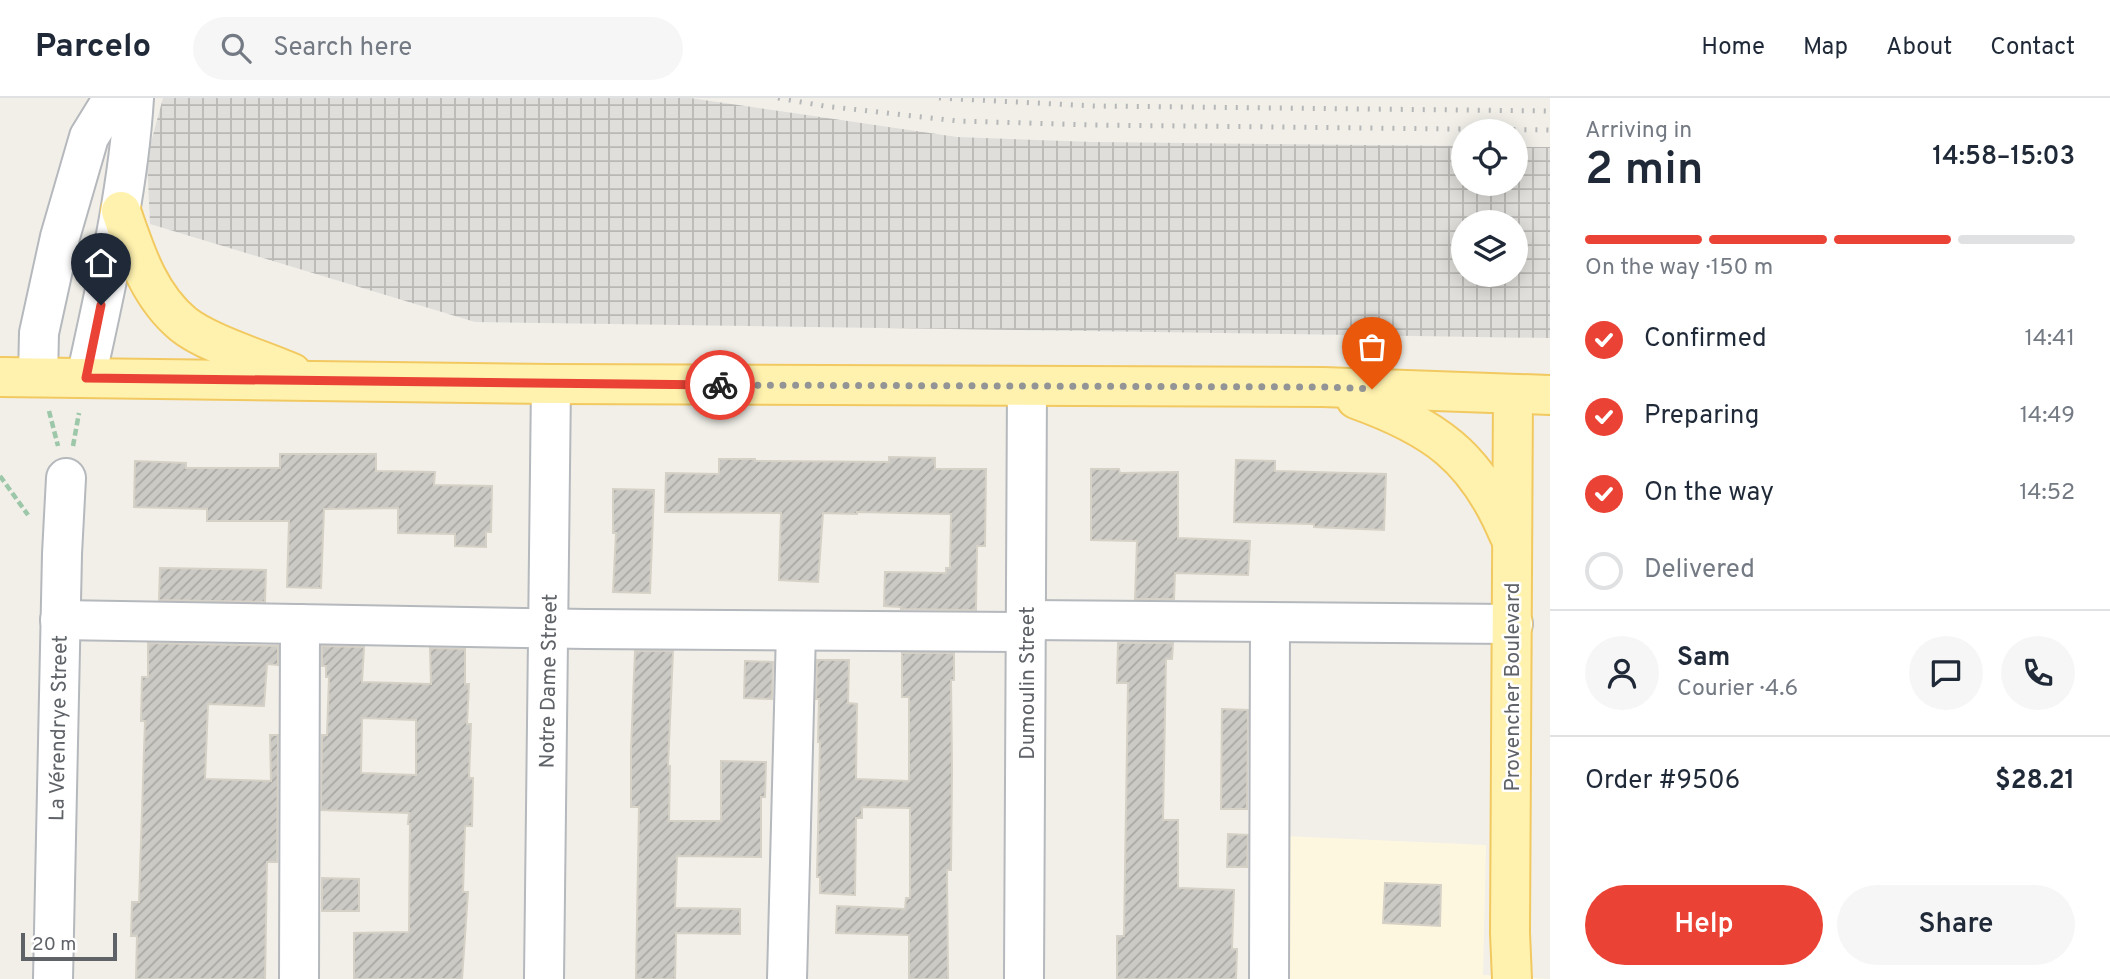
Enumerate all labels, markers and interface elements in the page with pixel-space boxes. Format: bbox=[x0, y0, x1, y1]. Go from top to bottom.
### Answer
search box bbox=[193, 17, 683, 80]
text: Parcelo bbox=[35, 27, 151, 69]
icon: search bbox=[217, 29, 255, 67]
text: Search here bbox=[273, 32, 412, 65]
text: Home bbox=[1701, 33, 1765, 63]
text: Map bbox=[1803, 33, 1848, 63]
text: About bbox=[1886, 33, 1952, 63]
text: Contact bbox=[1990, 33, 2075, 63]
text: Arriving in bbox=[1585, 117, 1692, 146]
map controls bbox=[1451, 119, 1528, 287]
button: locate bbox=[1451, 119, 1528, 196]
text: 14:58–15:03 bbox=[1932, 141, 2075, 174]
text: 2 min bbox=[1585, 142, 1704, 201]
button: layers bbox=[1451, 210, 1528, 287]
pin bbox=[71, 233, 131, 305]
icon: home bbox=[82, 244, 120, 282]
text: On the way · 150 m bbox=[1585, 254, 1773, 283]
pin bbox=[1342, 317, 1402, 389]
icon: check bbox=[1585, 321, 1623, 359]
text: Confirmed bbox=[1644, 323, 1767, 356]
text: 14:41 bbox=[2025, 325, 2075, 354]
icon: bag bbox=[1353, 328, 1391, 366]
courier bbox=[685, 350, 755, 420]
icon: bike bbox=[701, 366, 739, 404]
icon: check bbox=[1585, 398, 1623, 436]
text: Preparing bbox=[1644, 400, 1759, 433]
text: 14:49 bbox=[2020, 402, 2075, 431]
icon: check bbox=[1585, 475, 1623, 513]
text: On the way bbox=[1644, 477, 1774, 510]
text: 14:52 bbox=[2019, 479, 2075, 508]
text: Delivered bbox=[1644, 554, 1755, 587]
street label: Provencher Boulevard bbox=[1500, 582, 1527, 792]
street label: Notre Dame Street bbox=[534, 593, 565, 769]
street label: Dumoulin Street bbox=[1015, 606, 1042, 760]
street label: La Vérendrye Street bbox=[44, 635, 75, 821]
button: person bbox=[1585, 636, 1659, 710]
button: chat bbox=[1909, 636, 1983, 710]
button: phone bbox=[2001, 636, 2075, 710]
text: Sam bbox=[1677, 642, 1730, 675]
text: Courier · 4.6 bbox=[1677, 675, 1798, 704]
text: Order #9506 bbox=[1585, 765, 1740, 798]
text: $28.21 bbox=[1995, 765, 2075, 798]
button: Help bbox=[1585, 885, 1823, 965]
button: Share bbox=[1837, 885, 2075, 965]
scale bar bbox=[21, 930, 117, 962]
text: 20 m bbox=[32, 933, 76, 957]

